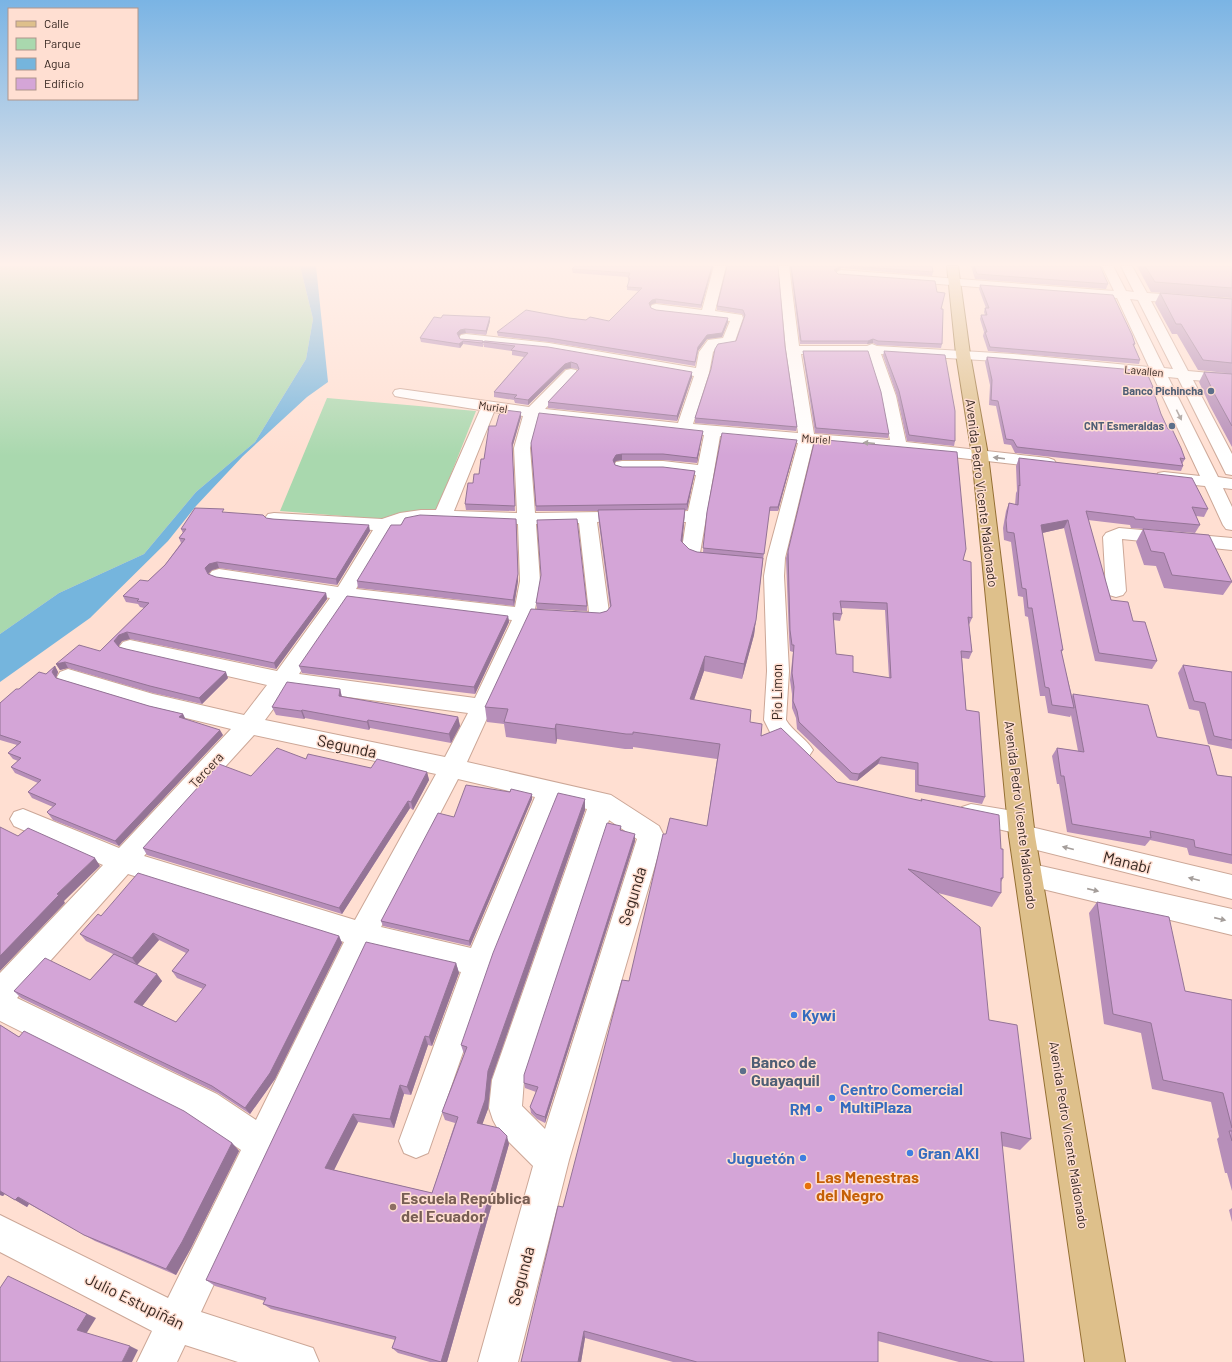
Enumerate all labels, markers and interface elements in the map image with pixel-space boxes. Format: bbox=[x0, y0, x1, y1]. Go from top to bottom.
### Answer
legend bbox=[8, 8, 138, 100]
text: Calle bbox=[44, 16, 69, 30]
text: Parque bbox=[44, 36, 81, 50]
text: Agua bbox=[44, 56, 70, 70]
text: Edificio bbox=[44, 76, 84, 90]
street label: Lavallen bbox=[1124, 362, 1164, 379]
place label: Banco Pichincha bbox=[1122, 384, 1203, 397]
marker: Banco Pichincha bbox=[1206, 386, 1216, 396]
street label: Muriel bbox=[478, 398, 508, 415]
street label: Avenida Pedro Vicente Maldonado bbox=[963, 398, 1001, 588]
one-way arrow bbox=[1176, 409, 1182, 420]
place label: CNT Esmeraldas bbox=[1084, 419, 1164, 432]
marker: CNT Esmeraldas bbox=[1167, 421, 1177, 431]
street label: Muriel bbox=[801, 431, 831, 446]
one-way arrow bbox=[863, 440, 875, 447]
one-way arrow bbox=[992, 454, 1005, 461]
street label: Pio Limon bbox=[769, 664, 785, 720]
street label: Avenida Pedro Vicente Maldonado bbox=[1002, 720, 1040, 910]
street label: Segunda bbox=[316, 730, 379, 761]
street label: Tercera bbox=[185, 749, 227, 791]
one-way arrow bbox=[1062, 844, 1074, 850]
street label: Manabí bbox=[1101, 846, 1154, 877]
street label: Segunda bbox=[614, 864, 649, 928]
one-way arrow bbox=[1188, 876, 1200, 882]
one-way arrow bbox=[1087, 887, 1099, 893]
one-way arrow bbox=[1214, 916, 1226, 922]
place label: Kywi bbox=[802, 1005, 836, 1024]
marker: Kywi bbox=[789, 1010, 799, 1020]
street label: Avenida Pedro Vicente Maldonado bbox=[1046, 1040, 1092, 1230]
place label: Banco de Guayaquil bbox=[751, 1052, 820, 1089]
marker: Banco de Guayaquil bbox=[738, 1066, 748, 1076]
place label: Centro Comercial MultiPlaza bbox=[840, 1079, 963, 1116]
marker: Centro Comercial MultiPlaza bbox=[827, 1093, 837, 1103]
place label: RM bbox=[790, 1099, 811, 1118]
marker: RM bbox=[814, 1104, 824, 1114]
place label: Gran AKI bbox=[918, 1143, 979, 1162]
place label: Juguetón bbox=[727, 1148, 795, 1167]
marker: Gran AKI bbox=[905, 1148, 915, 1158]
marker: Juguetón bbox=[798, 1153, 808, 1163]
place label: Las Menestras del Negro bbox=[816, 1167, 919, 1204]
marker: Las Menestras del Negro bbox=[803, 1181, 813, 1191]
place label: Escuela República del Ecuador bbox=[401, 1188, 530, 1225]
marker: Escuela República del Ecuador bbox=[388, 1202, 398, 1212]
street label: Segunda bbox=[504, 1244, 538, 1308]
street label: Julio Estupiñán bbox=[83, 1268, 188, 1333]

